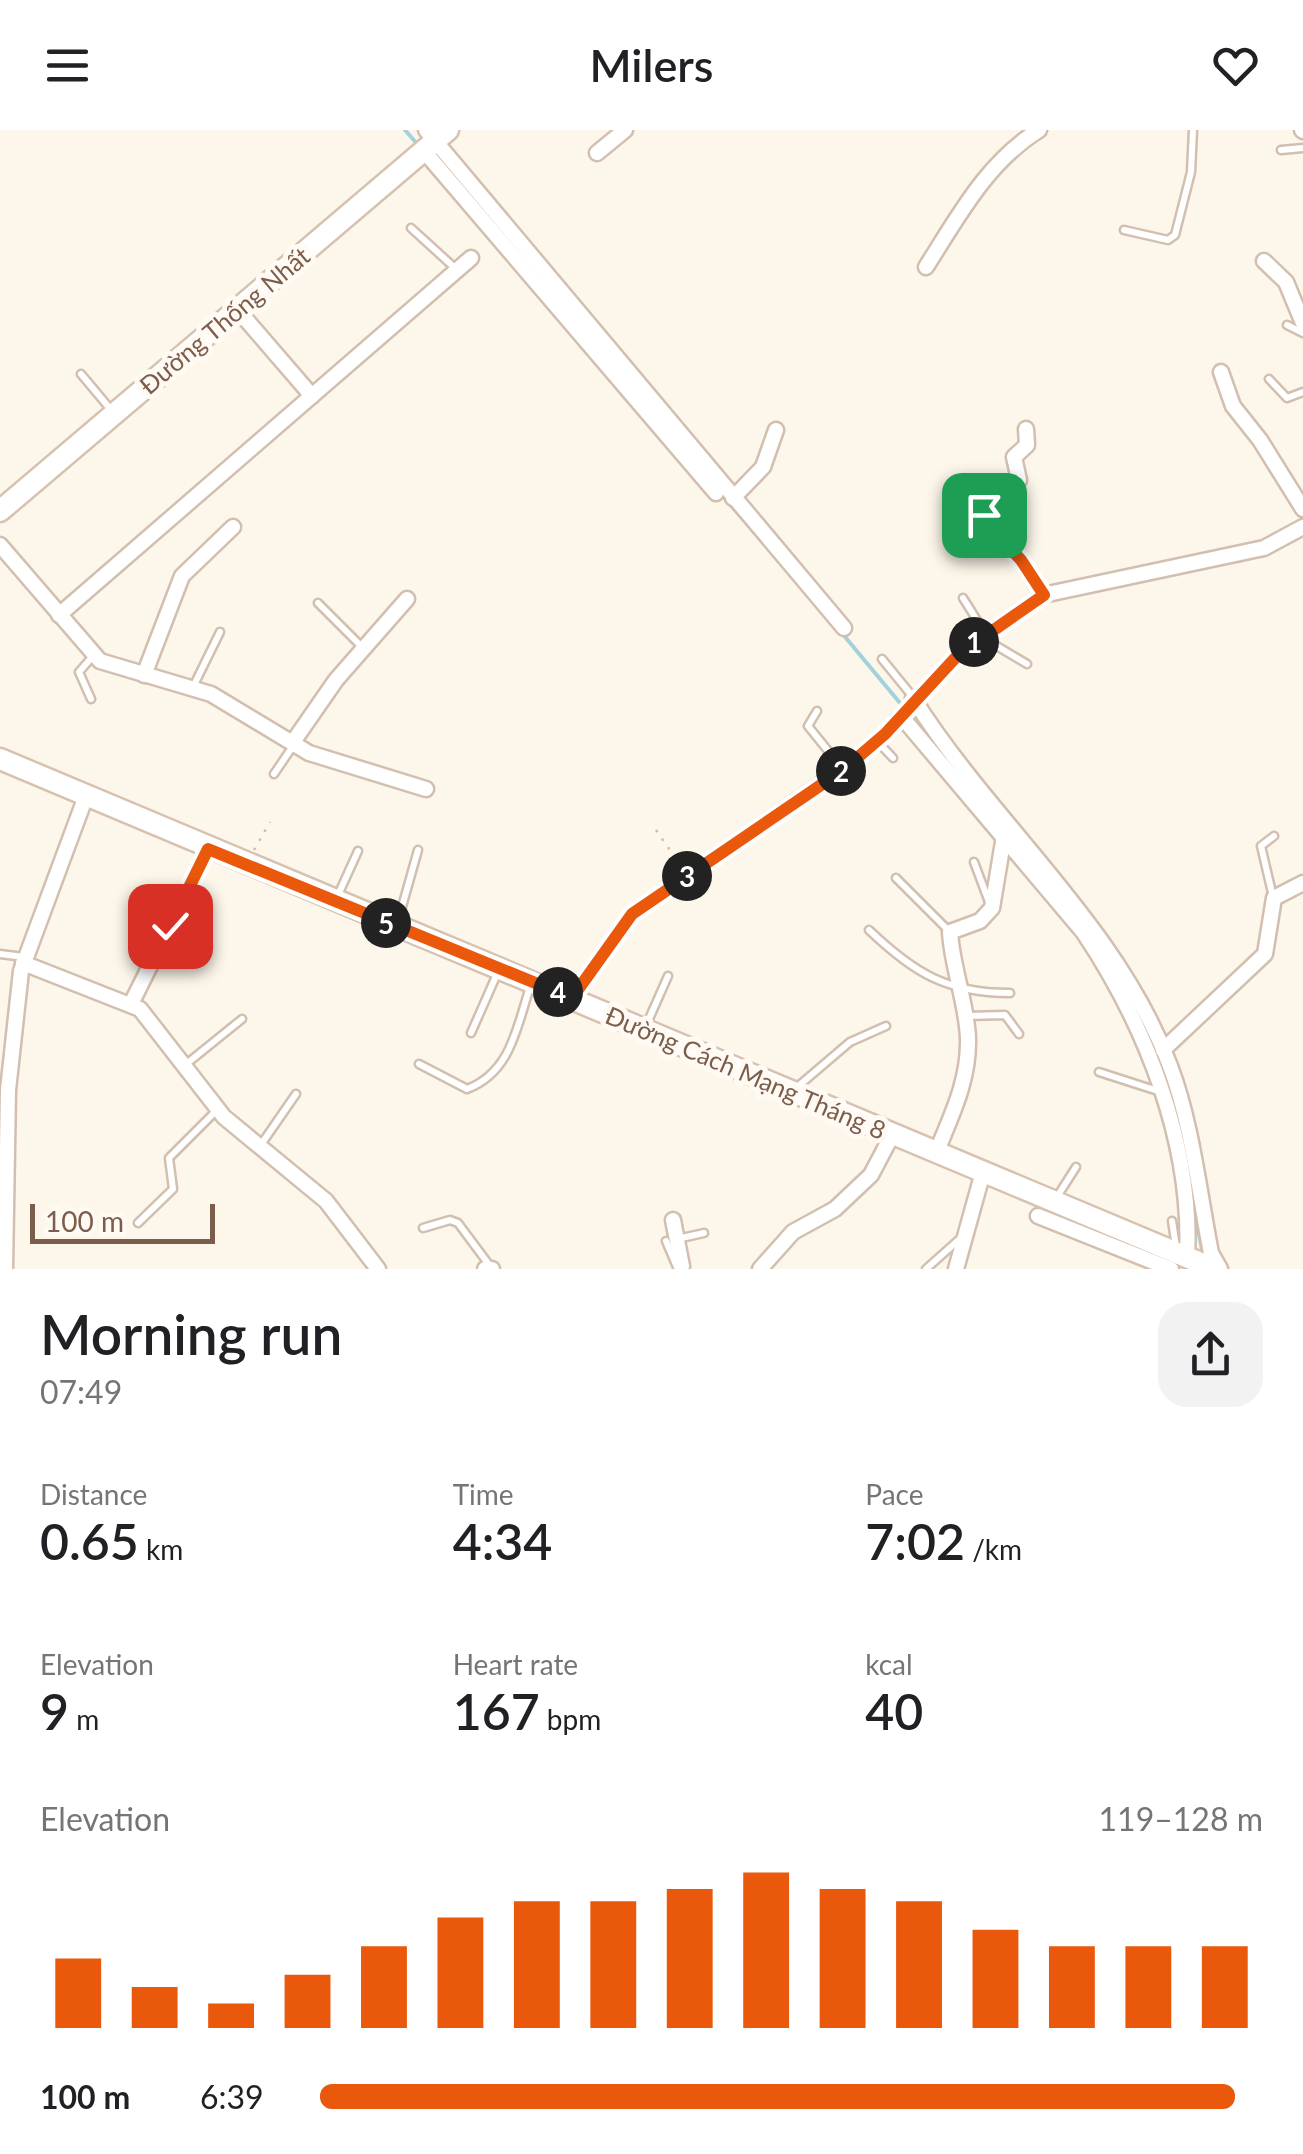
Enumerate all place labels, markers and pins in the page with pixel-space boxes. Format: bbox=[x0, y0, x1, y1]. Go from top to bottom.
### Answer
pin bbox=[942, 473, 1027, 558]
pin: 1 bbox=[949, 617, 999, 667]
pin: 2 bbox=[816, 746, 866, 796]
pin: 3 bbox=[662, 851, 712, 901]
pin bbox=[128, 884, 213, 969]
pin: 5 bbox=[361, 898, 411, 948]
pin: 4 bbox=[533, 967, 583, 1017]

